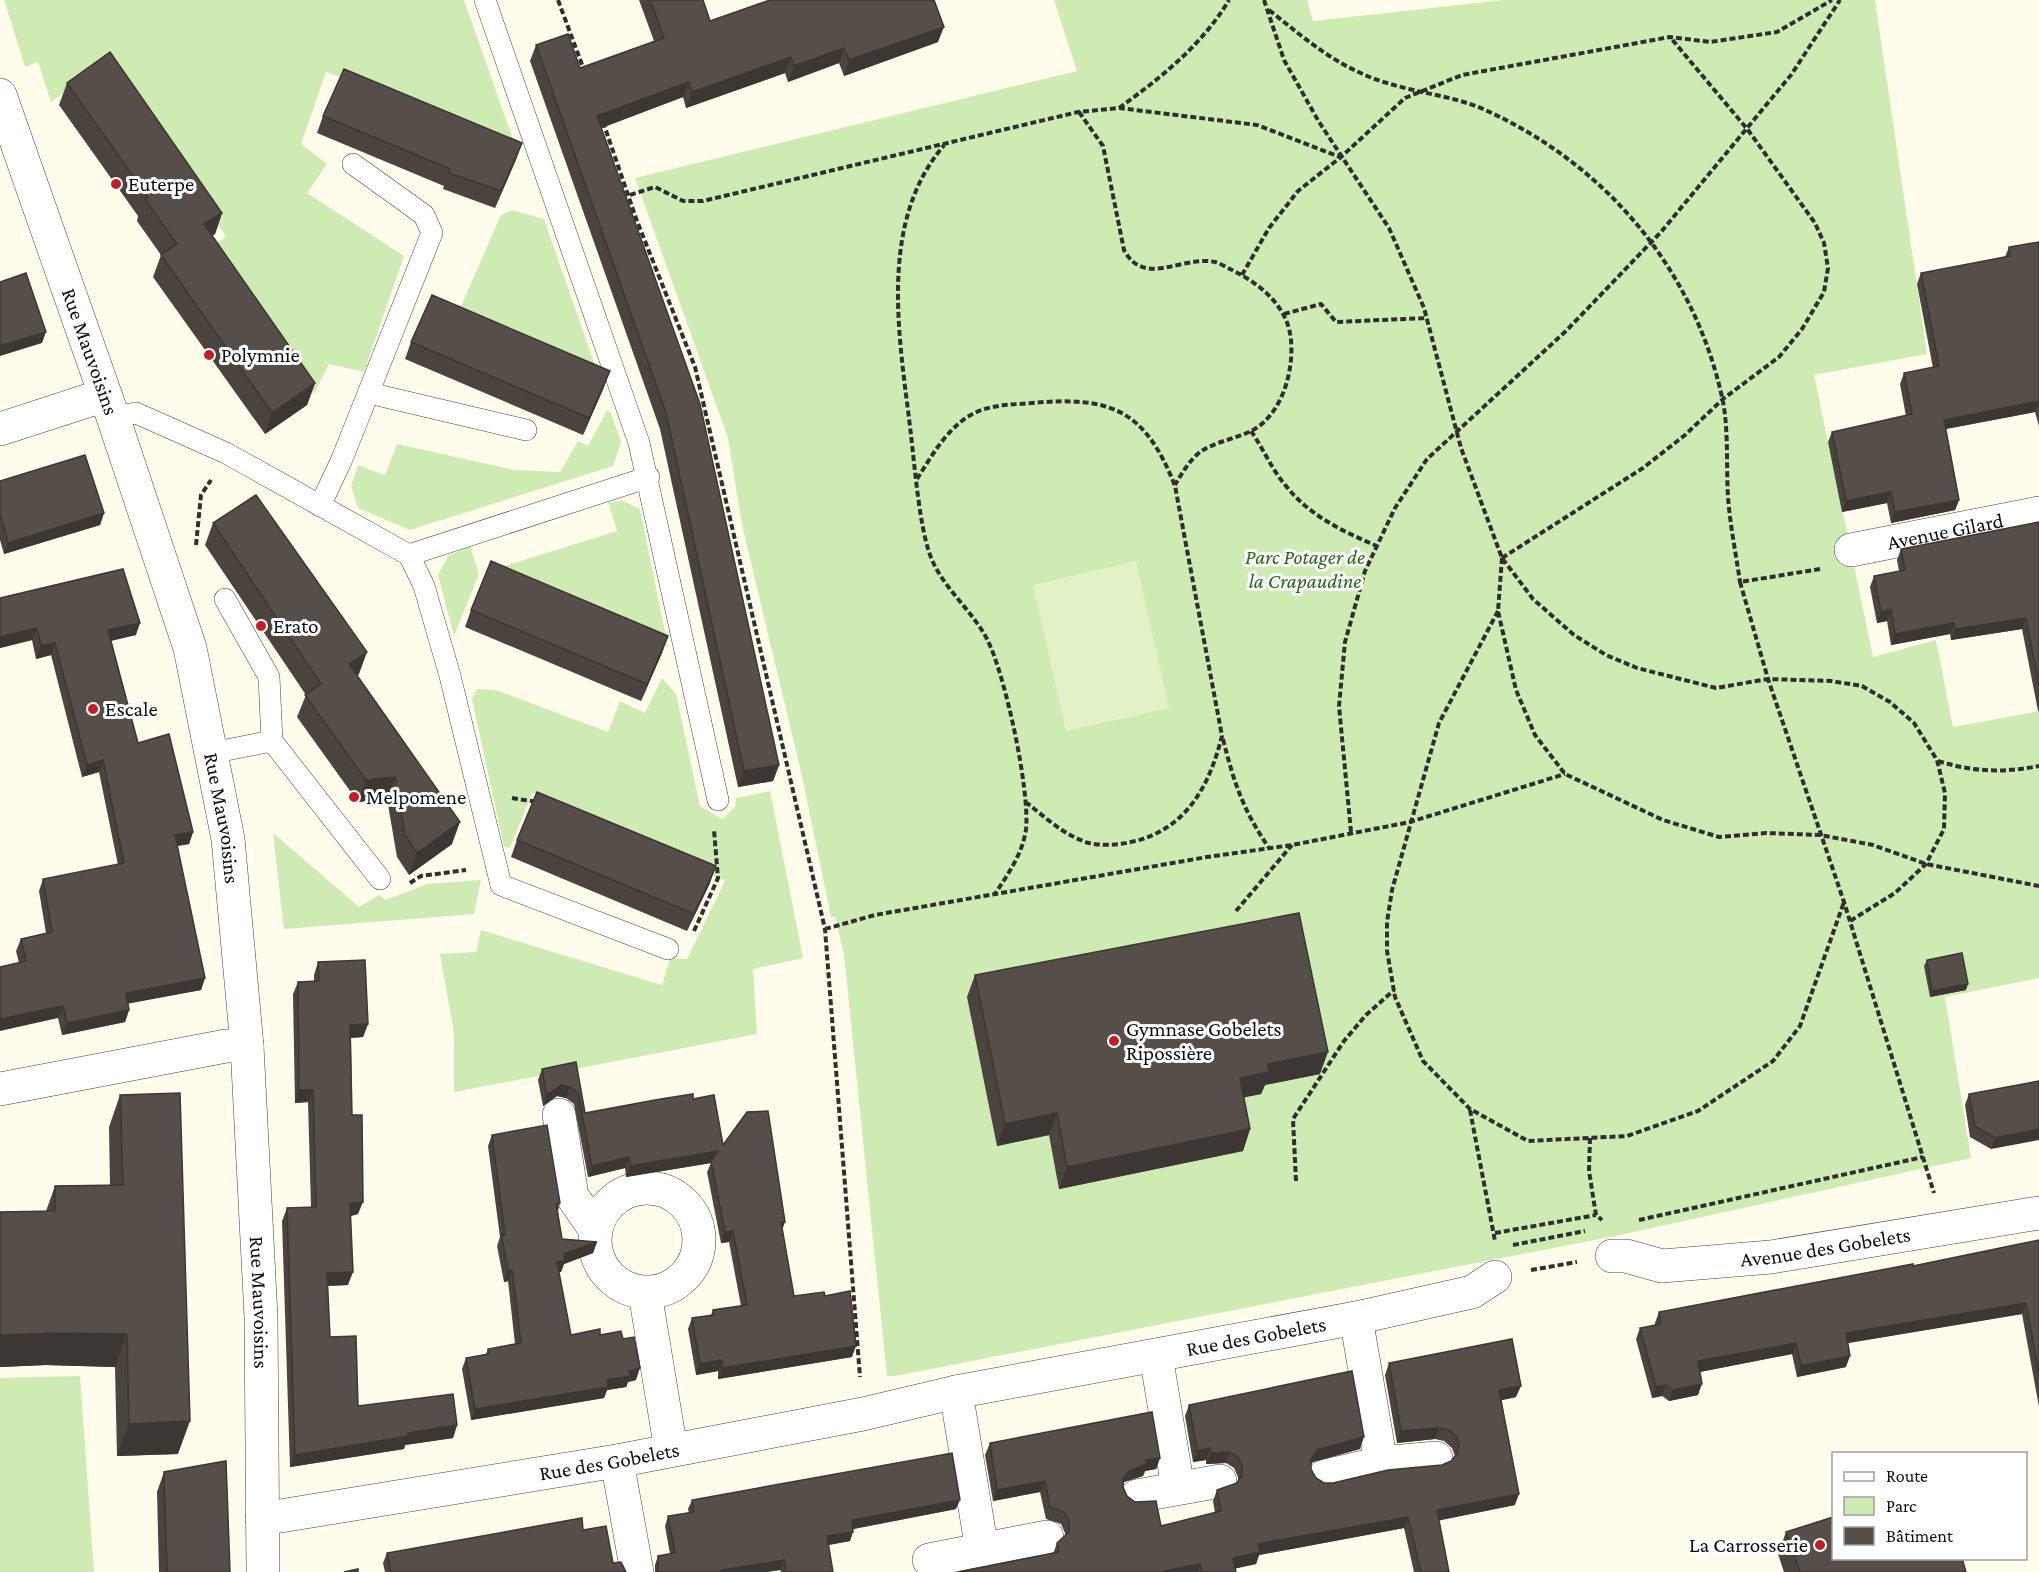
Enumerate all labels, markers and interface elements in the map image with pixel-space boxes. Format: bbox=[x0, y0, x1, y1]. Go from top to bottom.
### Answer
place label: Euterpe bbox=[128, 172, 194, 196]
marker: Euterpe bbox=[109, 177, 123, 191]
street label: Rue Mauvoisins bbox=[57, 285, 123, 418]
place label: Polymnie bbox=[221, 343, 300, 367]
marker: Polymnie bbox=[202, 348, 216, 362]
street label: Avenue Gilard bbox=[1885, 508, 2005, 555]
park label: Parc Potager de la Crapaudine bbox=[1245, 545, 1365, 593]
place label: Erato bbox=[273, 614, 318, 638]
marker: Erato bbox=[254, 619, 268, 633]
place label: Escale bbox=[105, 697, 158, 721]
marker: Escale bbox=[86, 702, 100, 716]
street label: Rue Mauvoisins bbox=[199, 750, 244, 885]
place label: Melpomene bbox=[366, 785, 466, 809]
marker: Melpomene bbox=[347, 790, 361, 804]
place label: Gymnase Gobelets Ripossière bbox=[1126, 1017, 1282, 1065]
marker: Gymnase Gobelets Ripossière bbox=[1107, 1034, 1121, 1048]
street label: Avenue des Gobelets bbox=[1739, 1222, 1912, 1271]
street label: Rue Mauvoisins bbox=[245, 1235, 273, 1369]
street label: Rue des Gobelets bbox=[1184, 1312, 1328, 1361]
street label: Rue des Gobelets bbox=[538, 1437, 681, 1486]
legend bbox=[1832, 1452, 2027, 1560]
text: Route bbox=[1886, 1466, 1928, 1486]
text: Parc bbox=[1886, 1496, 1917, 1516]
text: Bâtiment bbox=[1886, 1526, 1954, 1546]
place label: La Carrosserie bbox=[1689, 1533, 1808, 1557]
marker: La Carrosserie bbox=[1813, 1538, 1827, 1552]

